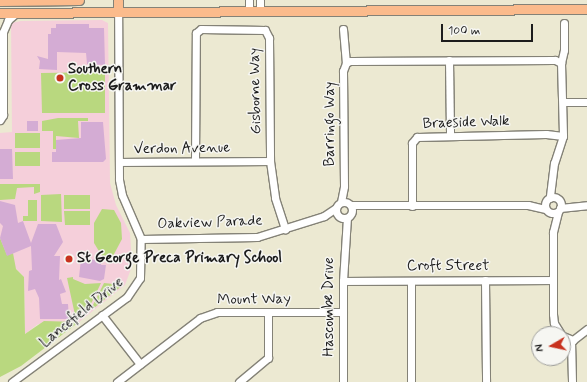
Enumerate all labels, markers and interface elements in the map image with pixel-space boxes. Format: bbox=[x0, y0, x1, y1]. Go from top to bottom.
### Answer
scale bar bbox=[443, 16, 535, 42]
text: 100 m bbox=[448, 23, 480, 39]
street label: Gisborne Way bbox=[246, 47, 266, 135]
place label: Southern Cross Grammar bbox=[68, 60, 174, 95]
marker: Southern Cross Grammar bbox=[55, 73, 65, 83]
street label: Barringo Way bbox=[322, 80, 340, 168]
street label: Braeside Walk bbox=[421, 112, 511, 134]
street label: Verdon Avenue bbox=[135, 139, 229, 159]
street label: Oakview Parade bbox=[158, 212, 262, 234]
place label: St George Preca Primary School bbox=[77, 250, 281, 268]
marker: St George Preca Primary School bbox=[64, 254, 74, 264]
street label: Hascombe Drive bbox=[321, 257, 339, 357]
street label: Croft Street bbox=[407, 258, 489, 276]
street label: Lancefield Drive bbox=[37, 274, 127, 352]
street label: Mount Way bbox=[217, 290, 291, 310]
north arrow bbox=[531, 326, 571, 366]
text: N bbox=[533, 343, 548, 352]

